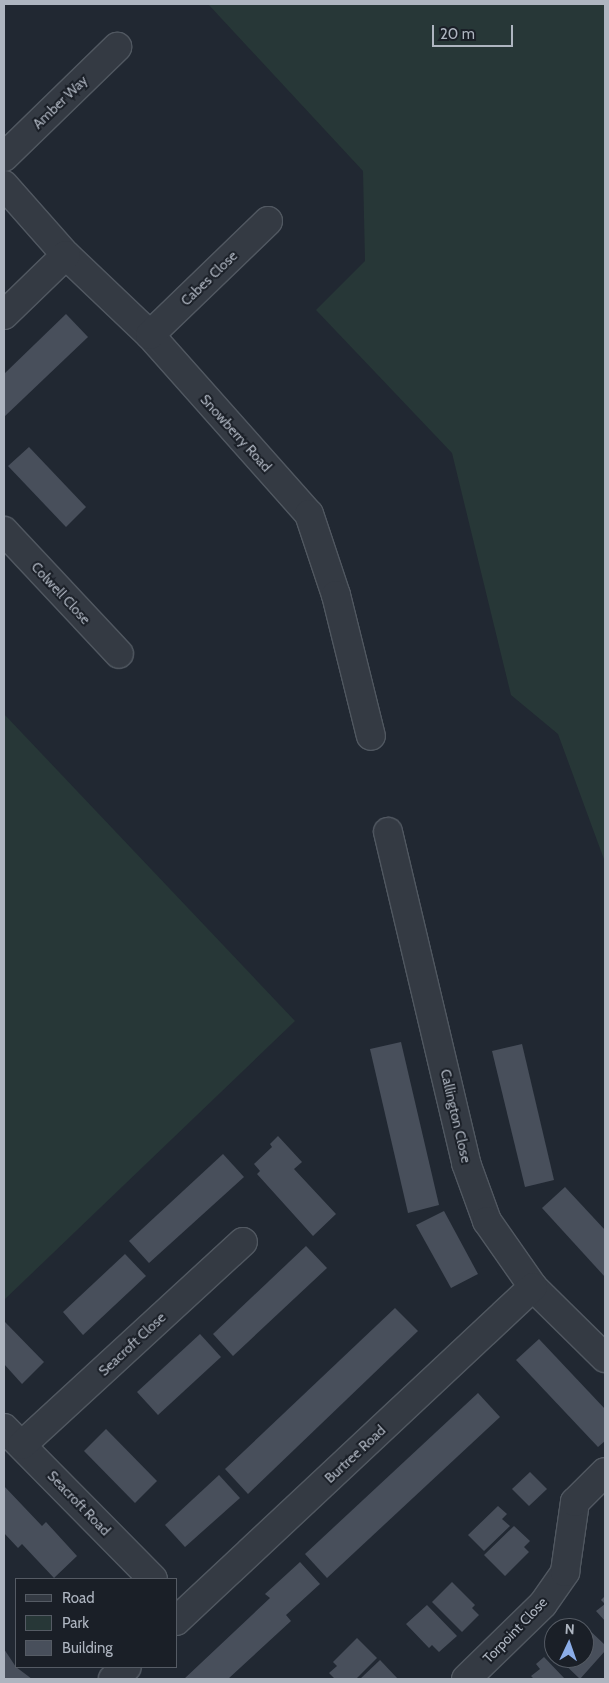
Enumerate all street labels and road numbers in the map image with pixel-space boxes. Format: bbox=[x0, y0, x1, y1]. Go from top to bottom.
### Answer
street label: Amber Way bbox=[29, 72, 91, 132]
street label: Cabes Close bbox=[177, 247, 241, 309]
street label: Snowberry Road bbox=[197, 391, 275, 475]
street label: Colwell Close bbox=[28, 558, 94, 628]
street label: Callington Close bbox=[437, 1068, 475, 1164]
street label: Seacroft Close bbox=[95, 1309, 169, 1379]
street label: Burtree Road bbox=[321, 1422, 389, 1486]
street label: Seacroft Road bbox=[44, 1467, 114, 1539]
street label: Torpoint Close bbox=[479, 1594, 551, 1666]

